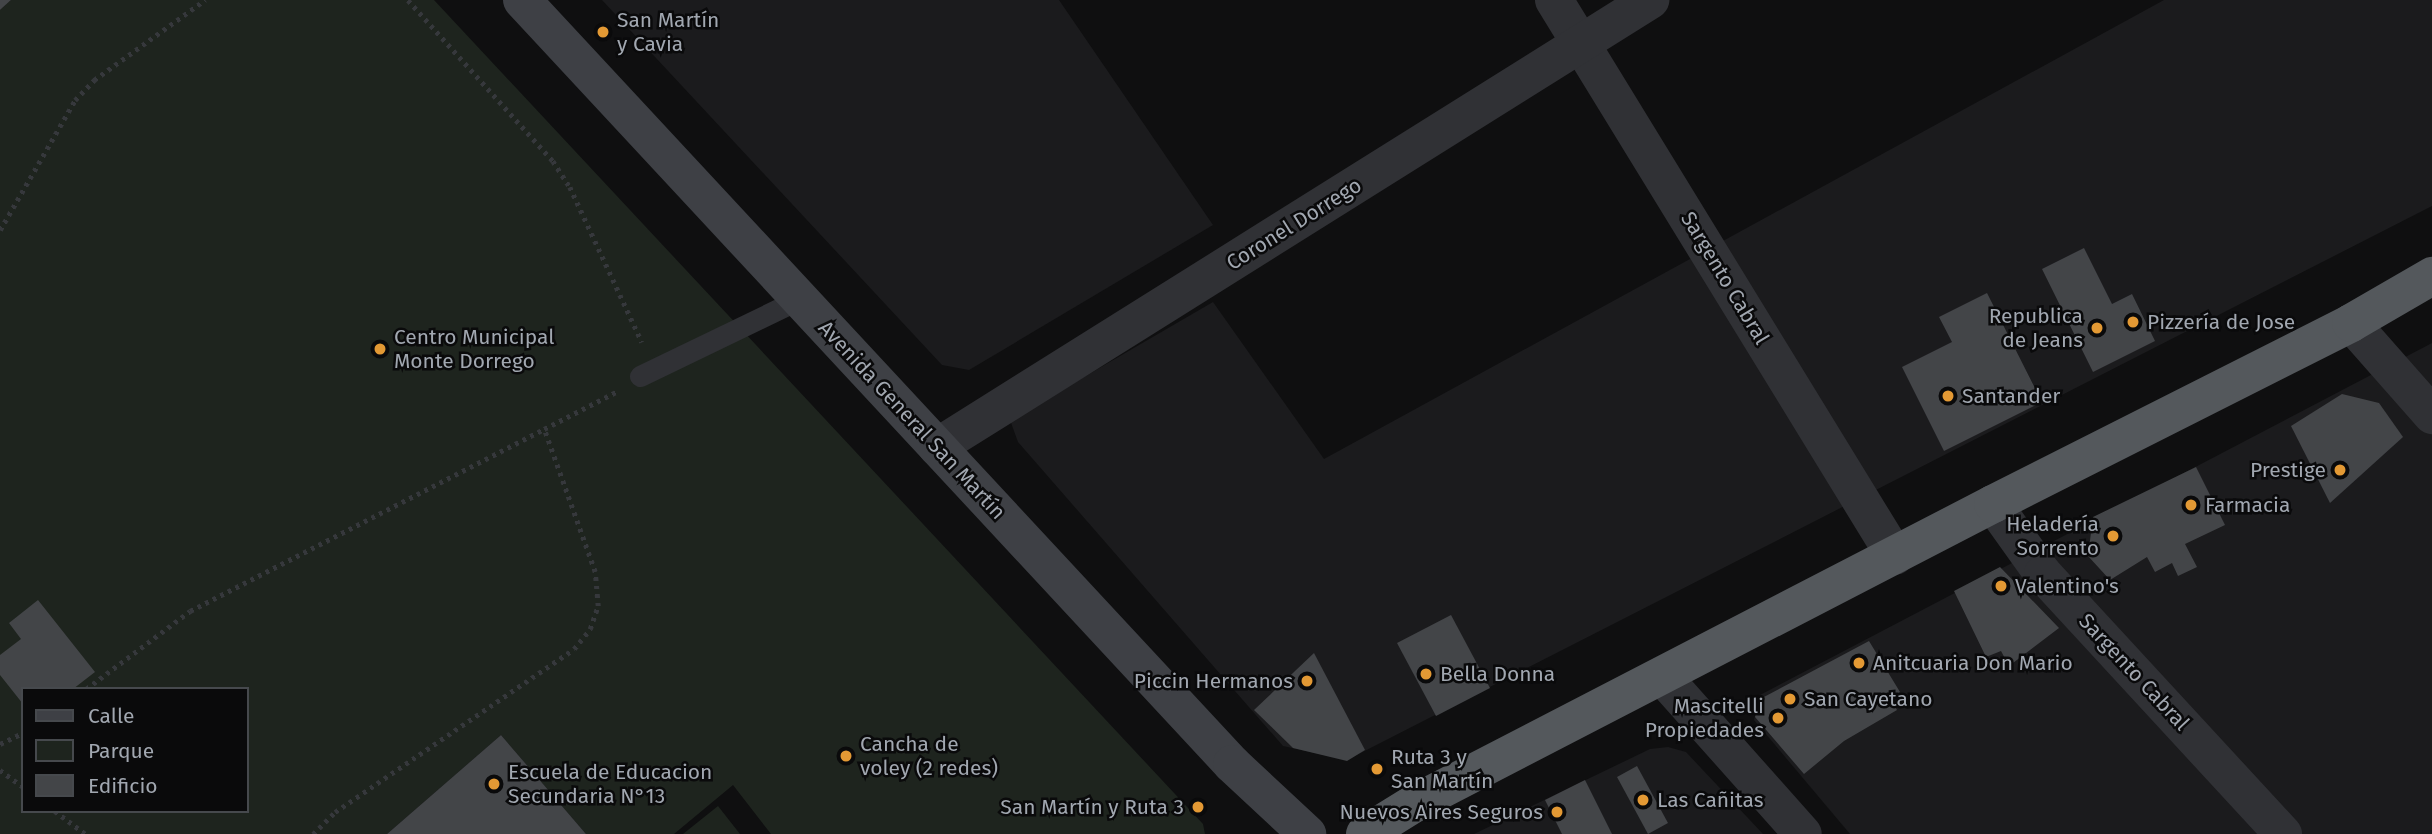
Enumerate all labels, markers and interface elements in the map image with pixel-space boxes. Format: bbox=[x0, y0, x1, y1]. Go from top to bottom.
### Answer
place label: San Martín y Cavia bbox=[617, 7, 719, 57]
marker: San Martín y Cavia bbox=[595, 24, 611, 40]
street label: Coronel Dorrego bbox=[1222, 172, 1366, 276]
street label: Sargento Cabral bbox=[1676, 207, 1774, 349]
place label: Republica de Jeans bbox=[1989, 303, 2083, 353]
place label: Pizzería de Jose bbox=[2147, 309, 2295, 335]
marker: Pizzería de Jose bbox=[2125, 314, 2141, 330]
street label: Avenida General San Martín bbox=[813, 315, 1011, 525]
marker: Republica de Jeans bbox=[2089, 320, 2105, 336]
place label: Centro Municipal Monte Dorrego bbox=[394, 324, 554, 374]
marker: Centro Municipal Monte Dorrego bbox=[372, 341, 388, 357]
place label: Santander bbox=[1962, 383, 2060, 409]
marker: Santander bbox=[1940, 388, 1956, 404]
place label: Prestige bbox=[2250, 457, 2326, 483]
marker: Prestige bbox=[2332, 462, 2348, 478]
place label: Farmacia bbox=[2205, 492, 2290, 518]
marker: Farmacia bbox=[2183, 497, 2199, 513]
place label: Heladería Sorrento bbox=[2006, 511, 2099, 561]
marker: Heladería Sorrento bbox=[2105, 528, 2121, 544]
place label: Valentino's bbox=[2015, 573, 2119, 599]
marker: Valentino's bbox=[1993, 578, 2009, 594]
street label: Sargento Cabral bbox=[2074, 608, 2194, 736]
place label: Anitcuaria Don Mario bbox=[1873, 650, 2073, 676]
marker: Anitcuaria Don Mario bbox=[1851, 655, 1867, 671]
place label: Bella Donna bbox=[1440, 661, 1555, 687]
marker: Bella Donna bbox=[1418, 666, 1434, 682]
place label: Piccin Hermanos bbox=[1134, 668, 1293, 694]
marker: Piccin Hermanos bbox=[1299, 673, 1315, 689]
place label: San Cayetano bbox=[1804, 686, 1933, 712]
legend bbox=[21, 687, 248, 813]
marker: San Cayetano bbox=[1782, 691, 1798, 707]
place label: Mascitelli Propiedades bbox=[1645, 693, 1764, 743]
text: Calle bbox=[88, 703, 134, 729]
marker: Mascitelli Propiedades bbox=[1770, 710, 1786, 726]
place label: Cancha de voley (2 redes) bbox=[860, 731, 998, 781]
text: Parque bbox=[88, 738, 154, 764]
place label: Ruta 3 y San Martín bbox=[1391, 744, 1493, 794]
marker: Cancha de voley (2 redes) bbox=[838, 748, 854, 764]
place label: Escuela de Educacion Secundaria N°13 bbox=[508, 759, 712, 809]
marker: Ruta 3 y San Martín bbox=[1369, 761, 1385, 777]
text: Edificio bbox=[88, 773, 158, 799]
marker: Escuela de Educacion Secundaria N°13 bbox=[486, 776, 502, 792]
place label: Las Cañitas bbox=[1657, 787, 1763, 813]
marker: Las Cañitas bbox=[1635, 792, 1651, 808]
place label: San Martín y Ruta 3 bbox=[1000, 794, 1184, 820]
marker: San Martín y Ruta 3 bbox=[1190, 799, 1206, 815]
place label: Nuevos Aires Seguros bbox=[1340, 799, 1543, 825]
marker: Nuevos Aires Seguros bbox=[1549, 804, 1565, 820]

